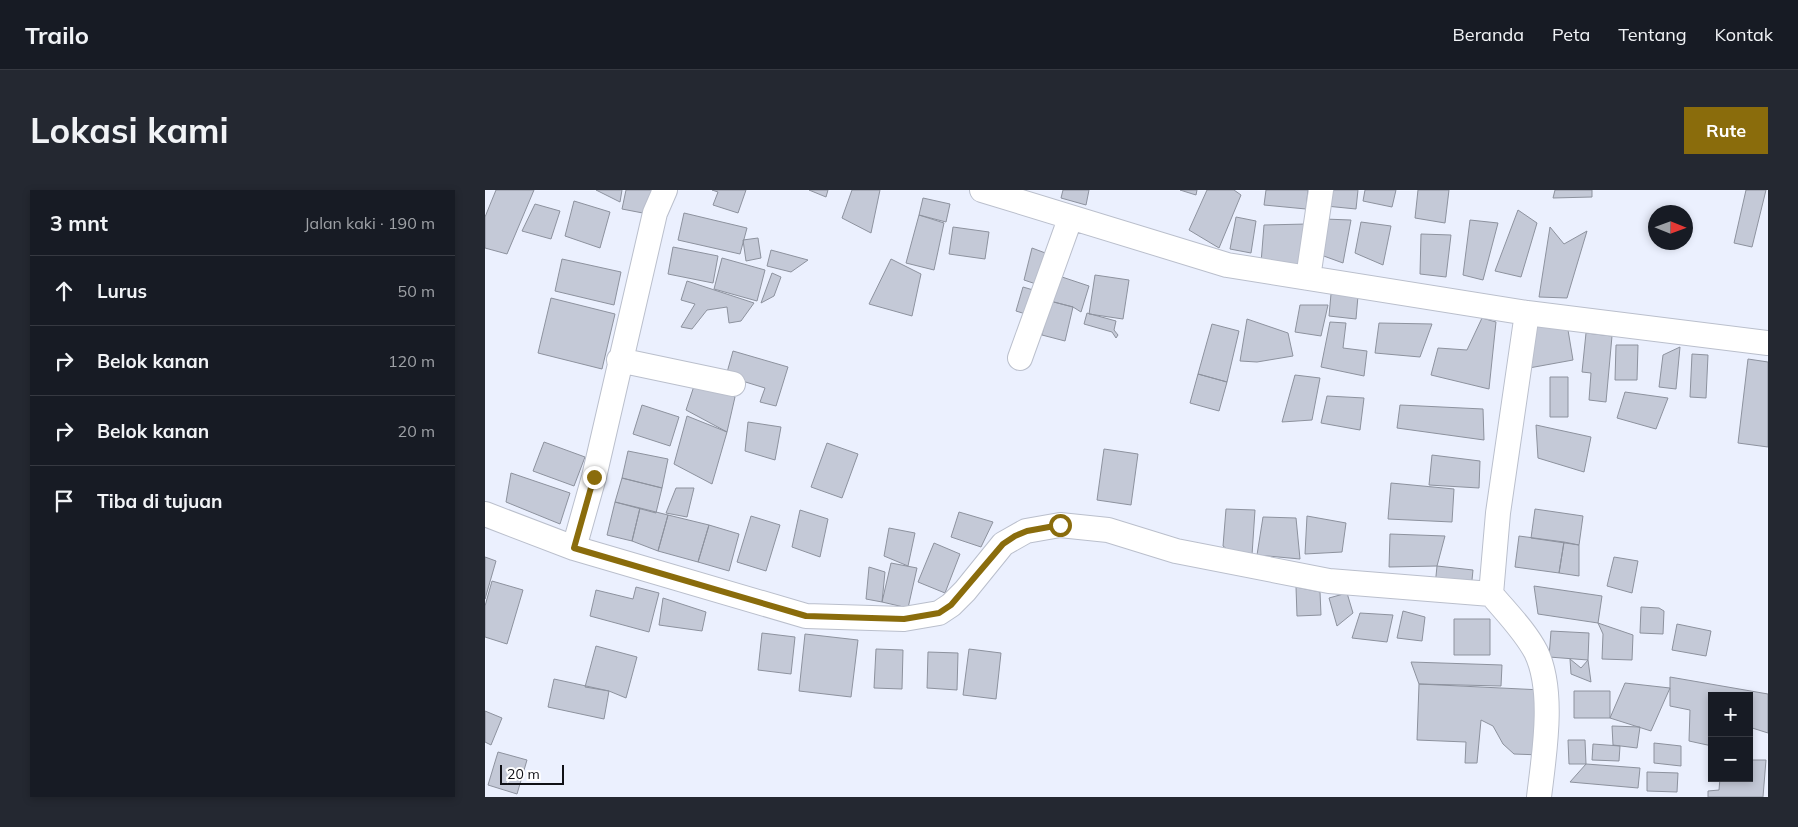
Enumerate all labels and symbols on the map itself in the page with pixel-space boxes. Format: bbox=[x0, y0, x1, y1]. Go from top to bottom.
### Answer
north arrow bbox=[1648, 205, 1693, 250]
route end bbox=[583, 466, 606, 489]
route start bbox=[1049, 514, 1072, 537]
scale bar bbox=[500, 762, 564, 785]

